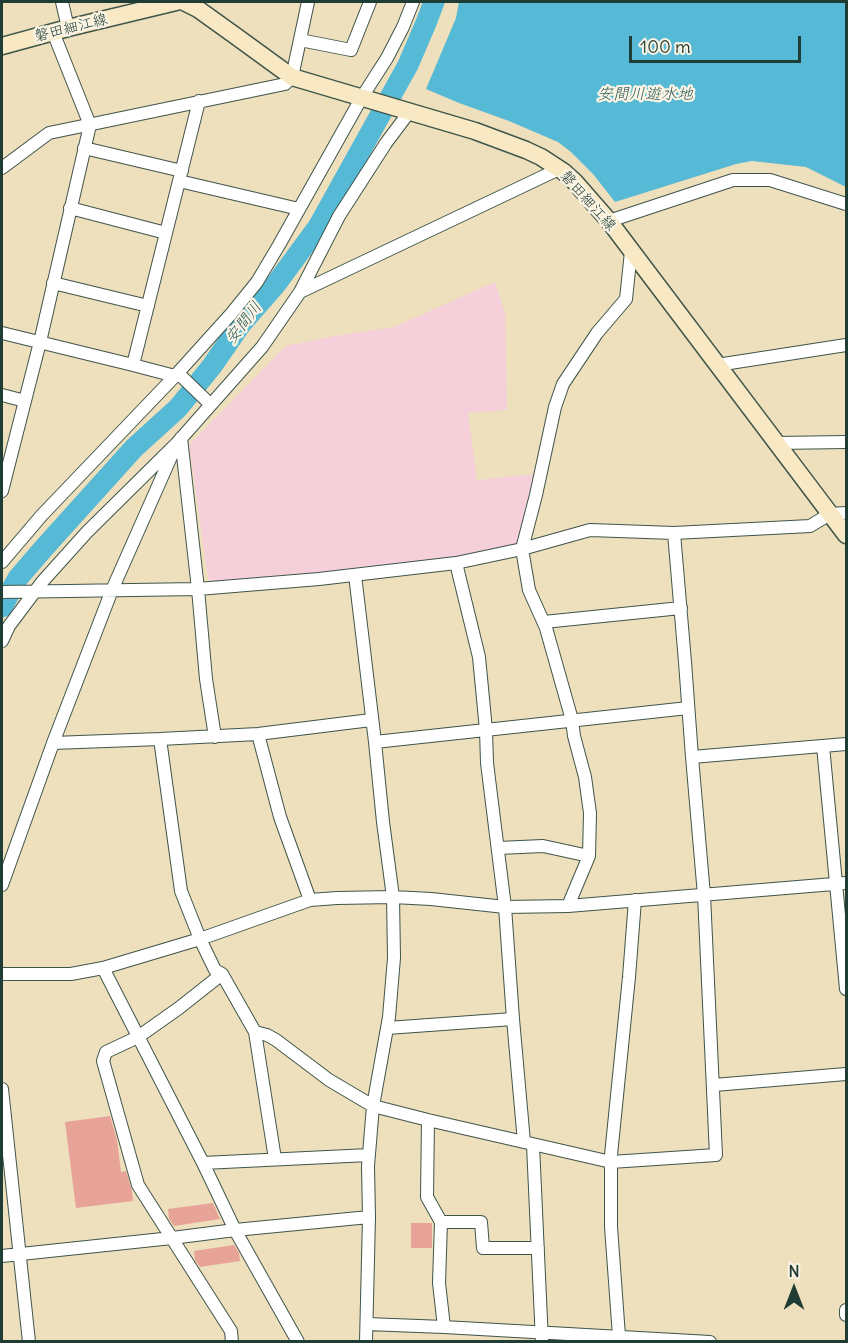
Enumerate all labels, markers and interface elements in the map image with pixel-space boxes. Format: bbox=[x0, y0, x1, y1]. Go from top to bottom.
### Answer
street label: 磐田細江線 bbox=[32, 10, 110, 46]
scale bar bbox=[632, 24, 804, 62]
text: 100 m bbox=[640, 35, 691, 58]
water label: 安間川遊水地 bbox=[597, 84, 693, 104]
street label: 磐田細江線 bbox=[556, 167, 620, 235]
water label: 安間川 bbox=[222, 298, 266, 348]
north arrow bbox=[764, 1259, 824, 1319]
text: N bbox=[788, 1261, 800, 1281]

